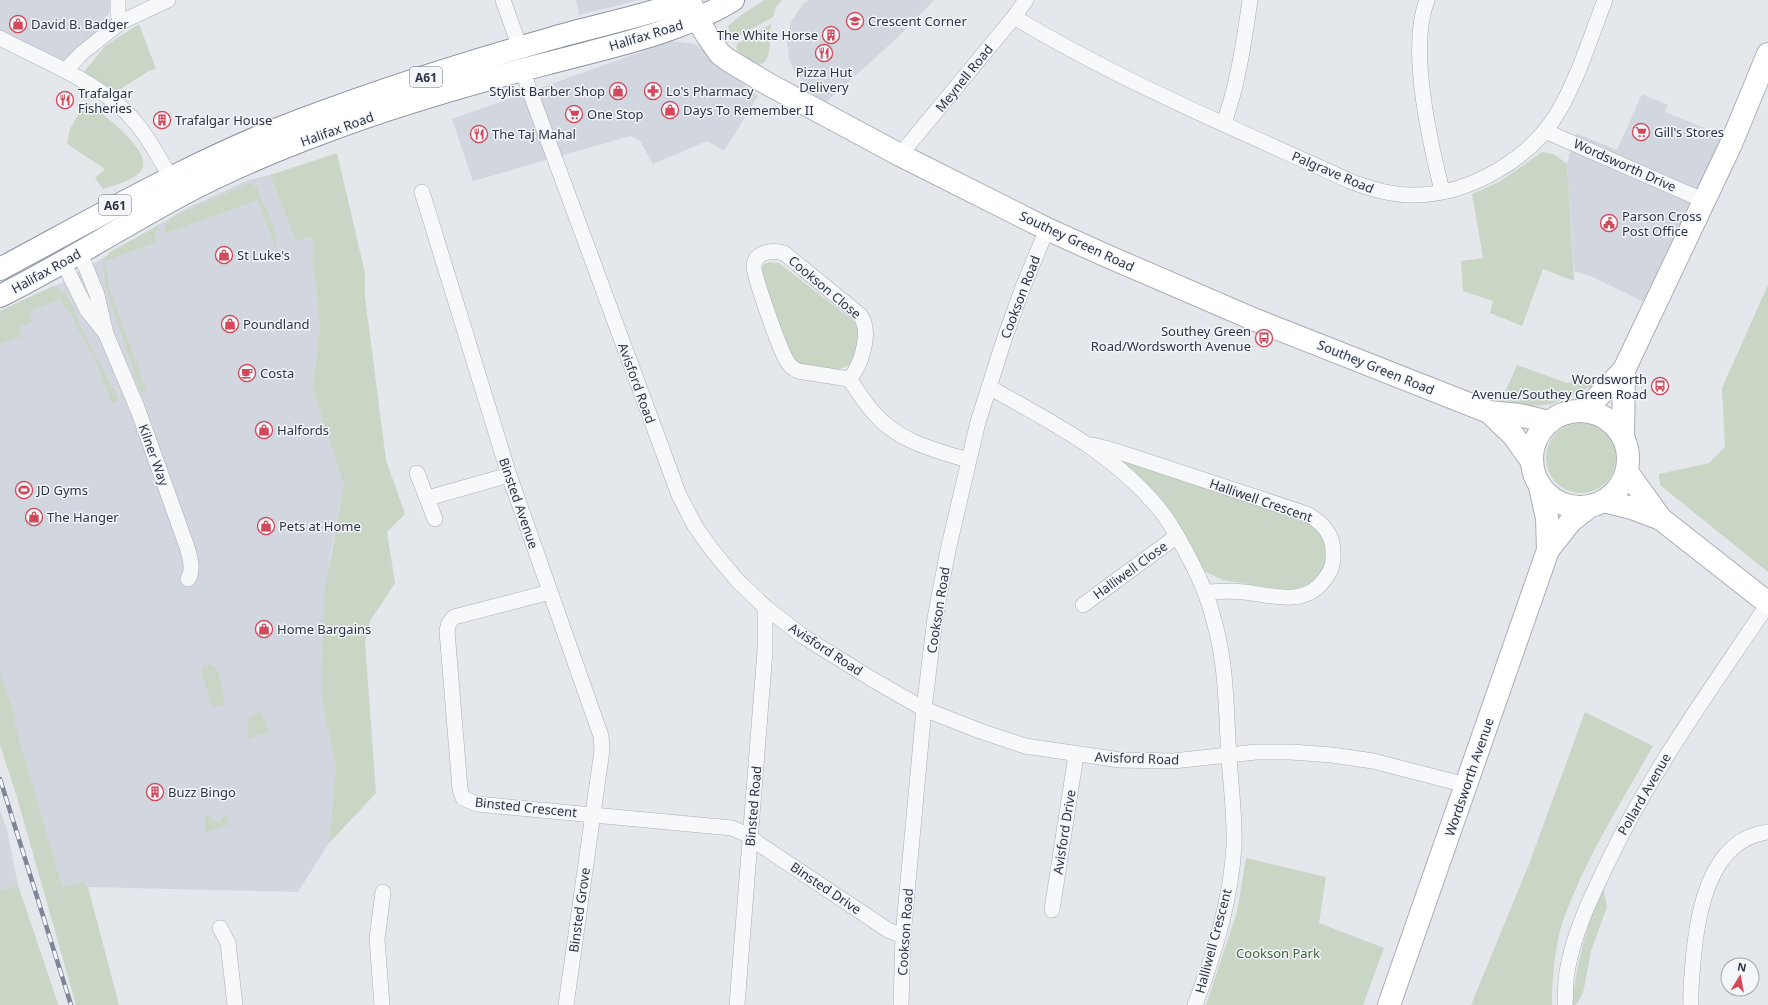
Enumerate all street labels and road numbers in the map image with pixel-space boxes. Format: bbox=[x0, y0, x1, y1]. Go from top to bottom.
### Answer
street label: Halifax Road bbox=[607, 15, 685, 55]
street label: Meynell Road bbox=[931, 40, 997, 116]
road number: A61 bbox=[410, 67, 442, 87]
street label: Halifax Road bbox=[298, 107, 376, 151]
street label: Wordsworth Drive bbox=[1571, 134, 1679, 196]
street label: Palgrave Road bbox=[1289, 147, 1377, 197]
road number: A61 bbox=[99, 195, 131, 215]
street label: Southey Green Road bbox=[1017, 206, 1137, 276]
street label: Halifax Road bbox=[8, 244, 84, 298]
street label: Cookson Close bbox=[785, 251, 865, 323]
street label: Cookson Road bbox=[996, 253, 1044, 341]
street label: Southey Green Road bbox=[1315, 335, 1437, 399]
street label: Avisford Road bbox=[614, 340, 660, 426]
street label: Kilner Way bbox=[134, 422, 174, 489]
street label: Binsted Avenue bbox=[495, 455, 543, 551]
street label: Halliwell Crescent bbox=[1207, 474, 1315, 526]
street label: Halliwell Close bbox=[1089, 537, 1171, 603]
street label: Cookson Road bbox=[922, 565, 954, 655]
street label: Avisford Road bbox=[786, 618, 866, 680]
street label: Wordsworth Avenue bbox=[1440, 715, 1498, 839]
street label: Avisford Road bbox=[1094, 748, 1180, 768]
street label: Pollard Avenue bbox=[1613, 750, 1675, 838]
street label: Binsted Road bbox=[741, 765, 765, 847]
street label: Avisford Drive bbox=[1048, 788, 1080, 876]
street label: Binsted Crescent bbox=[474, 793, 578, 821]
street label: Binsted Drive bbox=[787, 858, 865, 918]
street label: Binsted Grove bbox=[564, 866, 594, 954]
street label: Halliwell Crescent bbox=[1190, 886, 1236, 995]
street label: Cookson Road bbox=[893, 888, 917, 976]

